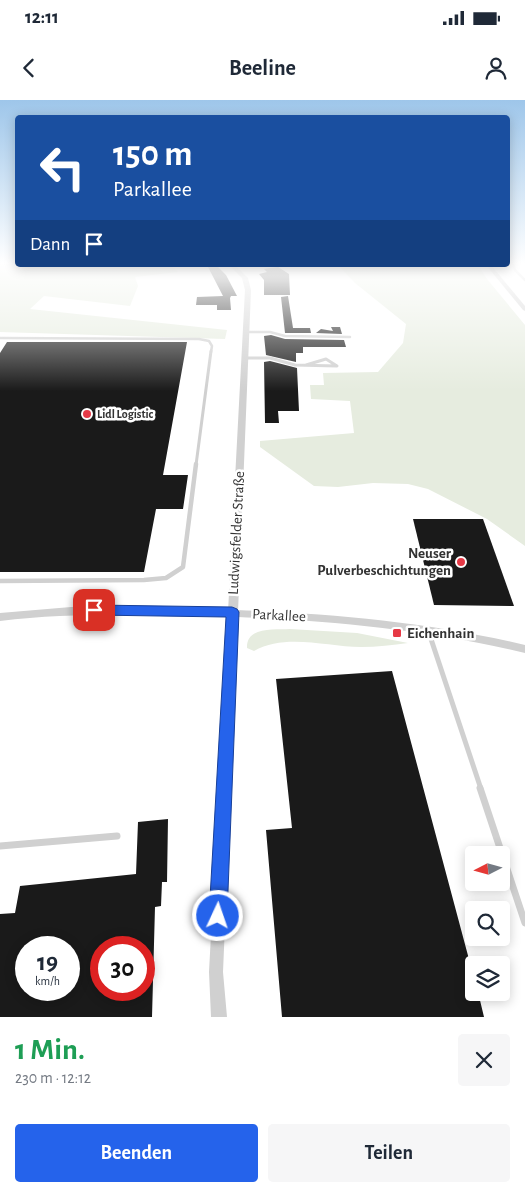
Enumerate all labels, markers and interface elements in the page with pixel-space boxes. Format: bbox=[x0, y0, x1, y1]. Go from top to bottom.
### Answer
text: 12:11 bbox=[25, 8, 59, 27]
icon: back bbox=[15, 54, 43, 82]
icon: person bbox=[482, 54, 510, 82]
text: Beeline bbox=[229, 57, 296, 79]
icon: left bbox=[30, 135, 95, 200]
text: 150 m bbox=[113, 137, 193, 172]
text: Parkallee bbox=[113, 178, 192, 200]
icon: arrive bbox=[80, 230, 108, 258]
text: Dann bbox=[30, 235, 70, 254]
marker: Lidl Logistic bbox=[81, 408, 93, 420]
place label: Lidl Logistic bbox=[97, 408, 154, 420]
street label: Ludwigsfelder Straße bbox=[226, 471, 247, 595]
place label: Neuser Pulverbeschichtungen bbox=[317, 546, 452, 578]
marker: Neuser Pulverbeschichtungen bbox=[455, 556, 467, 568]
pin bbox=[73, 589, 115, 631]
icon: arrive bbox=[80, 596, 108, 624]
street label: Parkallee bbox=[252, 607, 306, 624]
place label: Eichenhain bbox=[407, 626, 474, 641]
marker: Eichenhain bbox=[391, 627, 403, 639]
north arrow bbox=[465, 846, 510, 891]
map controls bbox=[465, 846, 510, 1001]
position arrow bbox=[191, 889, 243, 941]
button: search bbox=[465, 901, 510, 946]
speed limit sign: 30 bbox=[90, 936, 155, 1001]
text: 19 bbox=[37, 950, 58, 975]
button: layers bbox=[465, 956, 510, 1001]
text: km/h bbox=[35, 975, 60, 987]
button: close bbox=[458, 1034, 510, 1086]
text: 1 Min. bbox=[15, 1035, 85, 1065]
text: 230 m · 12:12 bbox=[15, 1070, 91, 1086]
button: Beenden bbox=[15, 1124, 258, 1182]
button: Teilen bbox=[268, 1124, 510, 1182]

